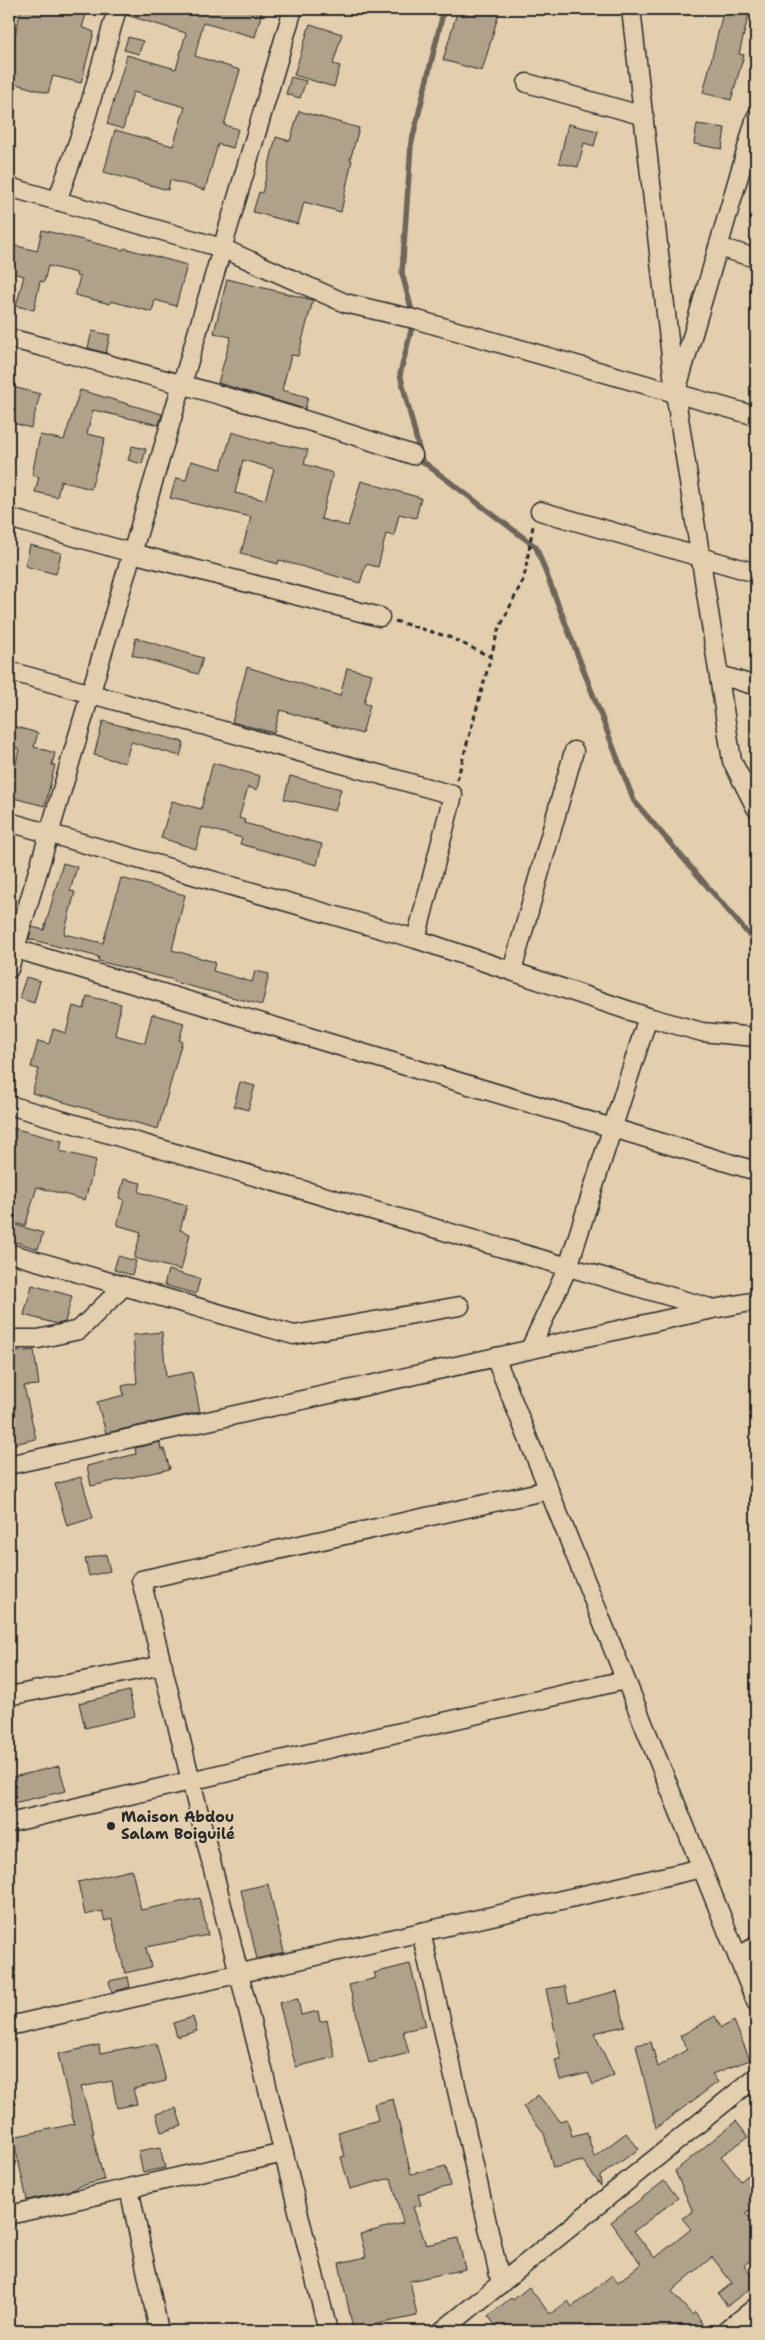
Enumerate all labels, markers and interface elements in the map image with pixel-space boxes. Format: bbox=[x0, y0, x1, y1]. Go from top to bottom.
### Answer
place label: Maison Abdou Salam Boiguilé bbox=[121, 1807, 235, 1844]
marker: Maison Abdou Salam Boiguilé bbox=[105, 1820, 117, 1832]

